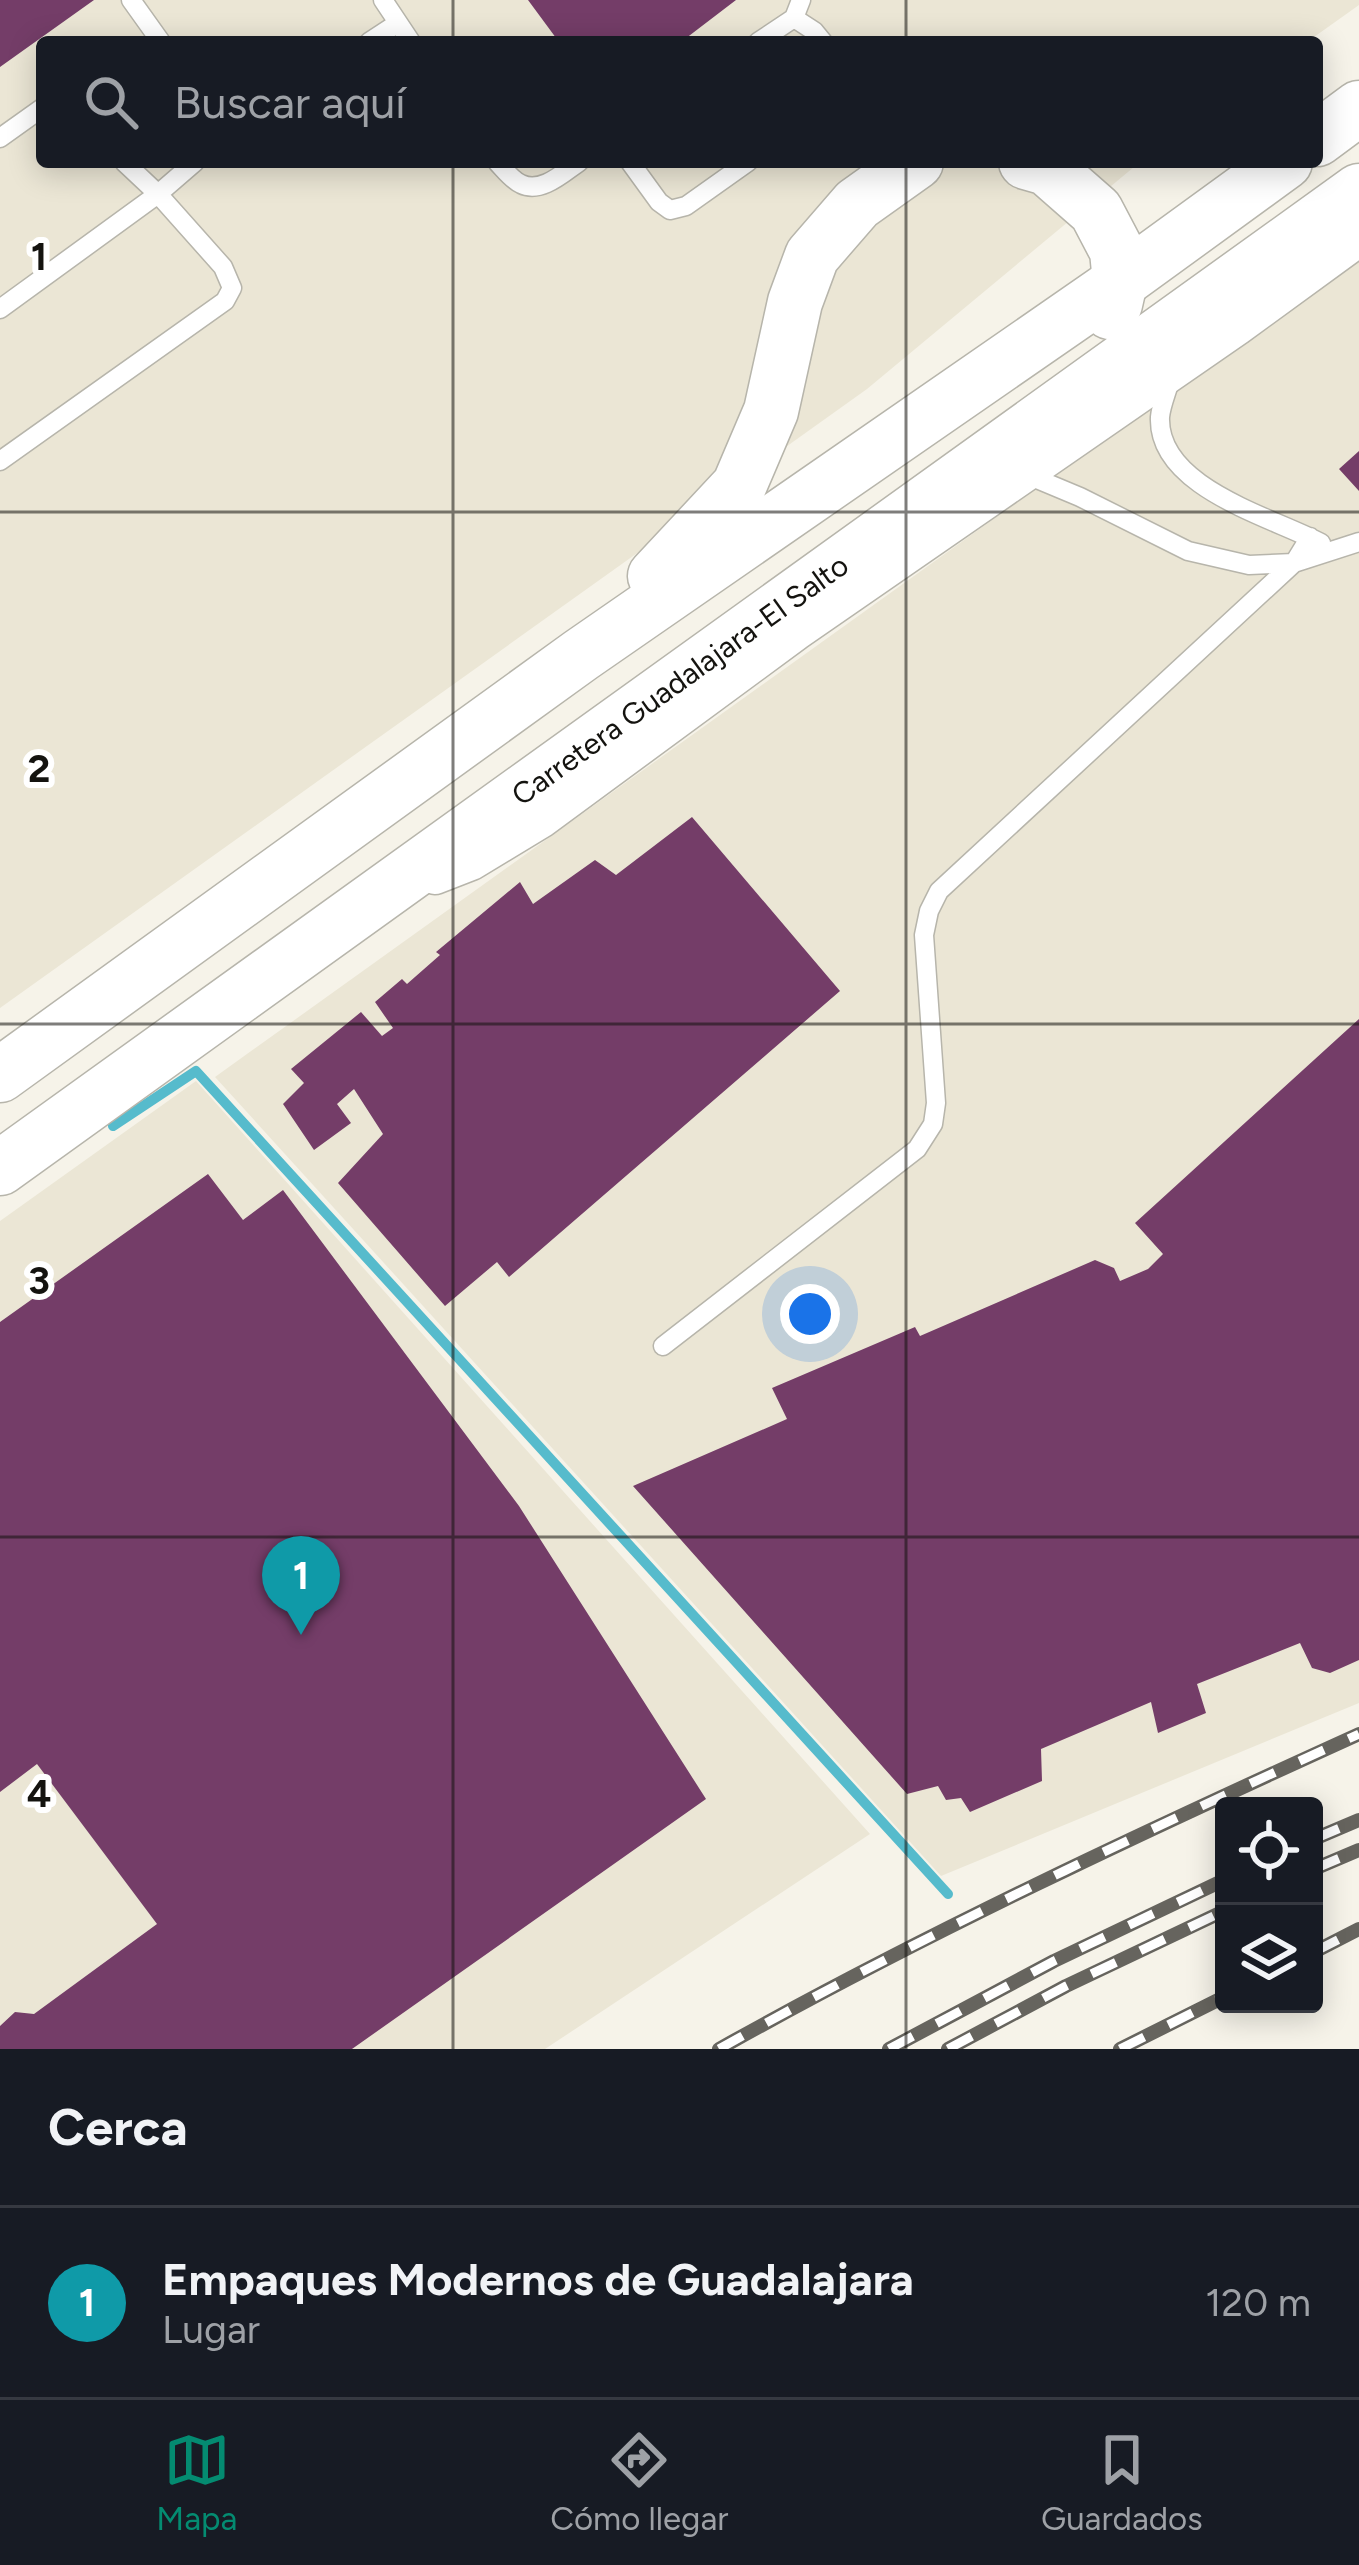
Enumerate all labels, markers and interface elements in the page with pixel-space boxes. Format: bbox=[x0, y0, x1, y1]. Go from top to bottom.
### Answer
search box bbox=[36, 36, 1323, 168]
icon: search bbox=[78, 69, 144, 135]
text: Buscar aquí bbox=[174, 75, 406, 129]
text: 1 bbox=[31, 233, 47, 280]
street label: Carretera Guadalajara-El Salto bbox=[504, 546, 855, 813]
text: 2 bbox=[28, 745, 50, 792]
text: 3 bbox=[28, 1257, 50, 1304]
your location bbox=[780, 1284, 840, 1344]
pin: 1 bbox=[262, 1536, 340, 1635]
text: 4 bbox=[27, 1770, 51, 1817]
map controls bbox=[1215, 1797, 1323, 2013]
button: locate bbox=[1215, 1797, 1323, 1905]
button: layers bbox=[1215, 1905, 1323, 2013]
text: Cerca bbox=[48, 2097, 188, 2158]
text: Empaques Modernos de Guadalajara bbox=[162, 2252, 914, 2306]
text: 1 bbox=[79, 2279, 95, 2326]
text: 120 m bbox=[1205, 2279, 1311, 2326]
text: Lugar bbox=[162, 2306, 260, 2353]
tab: Mapa bbox=[156, 2427, 237, 2538]
tab: Cómo llegar bbox=[550, 2427, 728, 2538]
tab: Guardados bbox=[1041, 2427, 1203, 2538]

